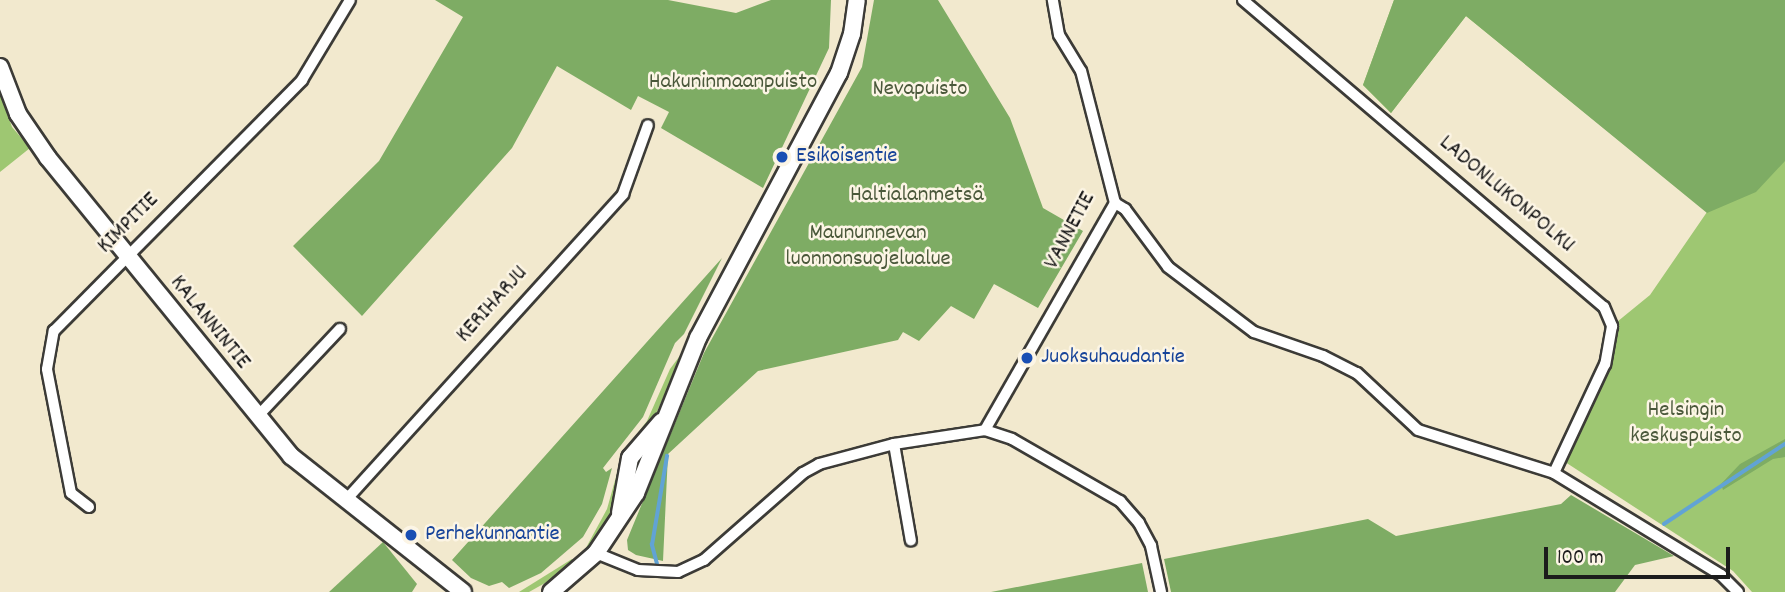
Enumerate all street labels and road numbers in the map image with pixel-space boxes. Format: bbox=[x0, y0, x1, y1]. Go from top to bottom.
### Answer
street label: LADONLUKONPOLKU bbox=[1432, 130, 1580, 260]
street label: KIMPITIE bbox=[93, 188, 165, 260]
street label: VANNETIE bbox=[1039, 188, 1103, 274]
street label: KERIHARJU bbox=[451, 261, 535, 349]
street label: KALANNINTIE bbox=[163, 270, 255, 376]

